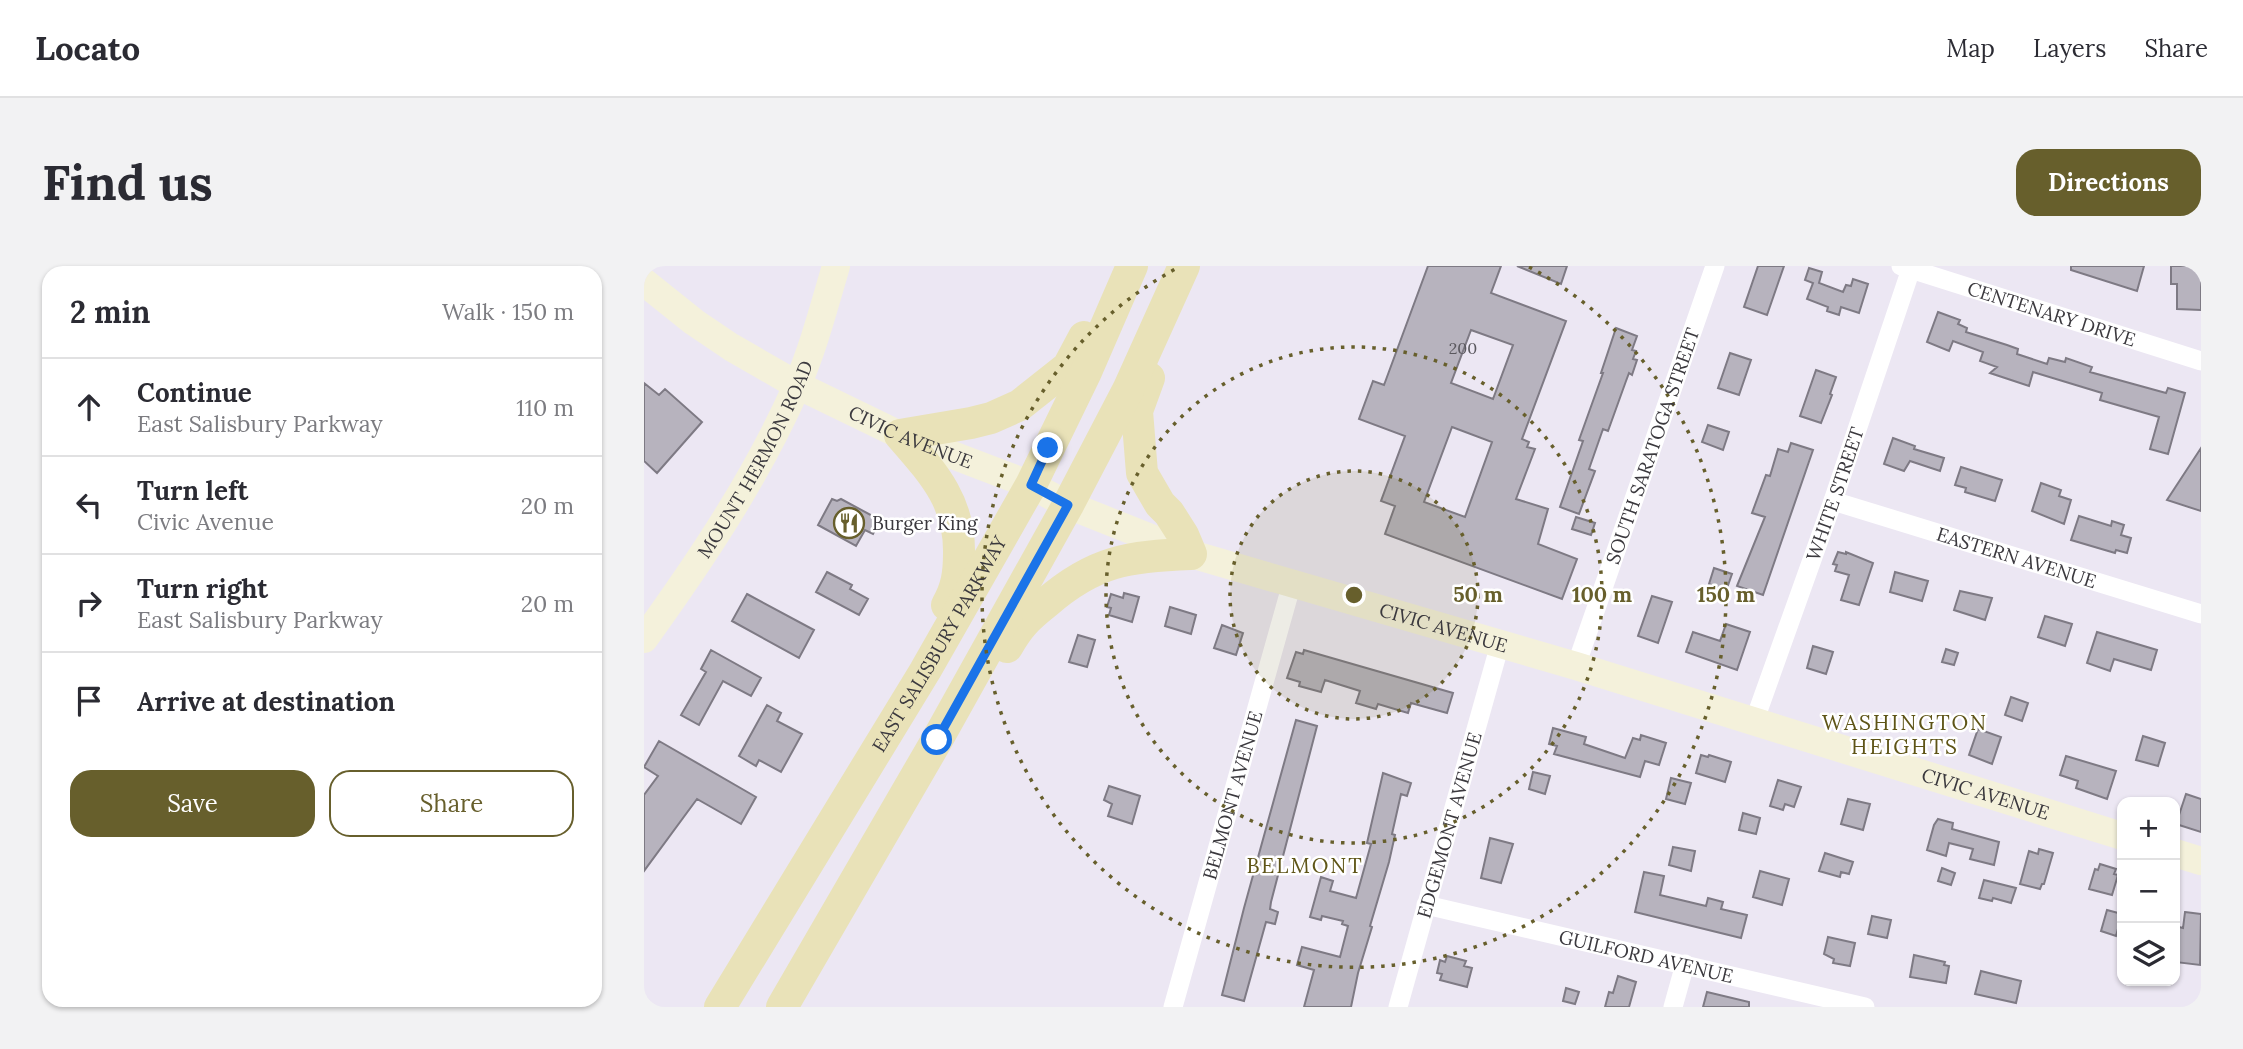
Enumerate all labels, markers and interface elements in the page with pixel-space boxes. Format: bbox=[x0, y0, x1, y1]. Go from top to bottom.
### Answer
text: Locato bbox=[35, 27, 140, 69]
text: Map bbox=[1946, 33, 1995, 64]
text: Layers bbox=[2033, 33, 2106, 64]
text: Share bbox=[2144, 33, 2208, 64]
button: Directions bbox=[2016, 149, 2201, 216]
text: Find us bbox=[42, 151, 213, 213]
street label: CENTENARY DRIVE bbox=[1964, 276, 2139, 352]
text: 2 min bbox=[70, 293, 150, 331]
text: Walk · 150 m bbox=[442, 297, 574, 326]
street label: SOUTH SARATOGA STREET bbox=[1600, 325, 1705, 567]
house number: 200 bbox=[1449, 338, 1477, 358]
street label: MOUNT HERMON ROAD bbox=[692, 357, 818, 562]
text: Continue bbox=[137, 376, 252, 409]
icon: ahead bbox=[70, 388, 108, 426]
text: 110 m bbox=[516, 393, 574, 422]
street label: CIVIC AVENUE bbox=[845, 400, 976, 474]
text: East Salisbury Parkway bbox=[137, 409, 383, 438]
street label: WHITE STREET bbox=[1801, 424, 1869, 564]
route end bbox=[1032, 432, 1063, 463]
text: Turn left bbox=[137, 474, 248, 507]
icon: left bbox=[70, 486, 108, 524]
text: 20 m bbox=[521, 491, 574, 520]
restaurant icon: Burger King bbox=[832, 506, 866, 540]
text: Civic Avenue bbox=[137, 507, 274, 536]
place label: Burger King bbox=[872, 511, 978, 535]
street label: EASTERN AVENUE bbox=[1934, 522, 2099, 593]
street label: EAST SALISBURY PARKWAY bbox=[866, 531, 1012, 756]
text: Turn right bbox=[137, 572, 268, 605]
text: 50 m bbox=[1453, 581, 1503, 608]
text: 100 m bbox=[1572, 581, 1632, 608]
text: 150 m bbox=[1697, 581, 1755, 608]
centre of rings bbox=[1342, 583, 1366, 607]
icon: right bbox=[70, 584, 108, 622]
text: 20 m bbox=[521, 589, 574, 618]
street label: CIVIC AVENUE bbox=[1377, 597, 1511, 657]
text: East Salisbury Parkway bbox=[137, 605, 383, 634]
icon: arrive bbox=[70, 682, 108, 720]
text: Arrive at destination bbox=[137, 685, 395, 718]
street label: BELMONT AVENUE bbox=[1197, 708, 1268, 882]
district label: WASHINGTON HEIGHTS bbox=[1822, 709, 1988, 760]
route start bbox=[921, 724, 952, 755]
street label: EDGEMONT AVENUE bbox=[1412, 729, 1487, 921]
street label: CIVIC AVENUE bbox=[1919, 762, 2052, 825]
button: Save bbox=[70, 770, 315, 837]
button: Share bbox=[329, 770, 574, 837]
map controls bbox=[2117, 797, 2180, 986]
button: + bbox=[2117, 797, 2180, 860]
district label: BELMONT bbox=[1246, 852, 1364, 879]
button: − bbox=[2117, 860, 2180, 923]
button: layers bbox=[2117, 923, 2180, 986]
street label: GUILFORD AVENUE bbox=[1557, 924, 1736, 988]

